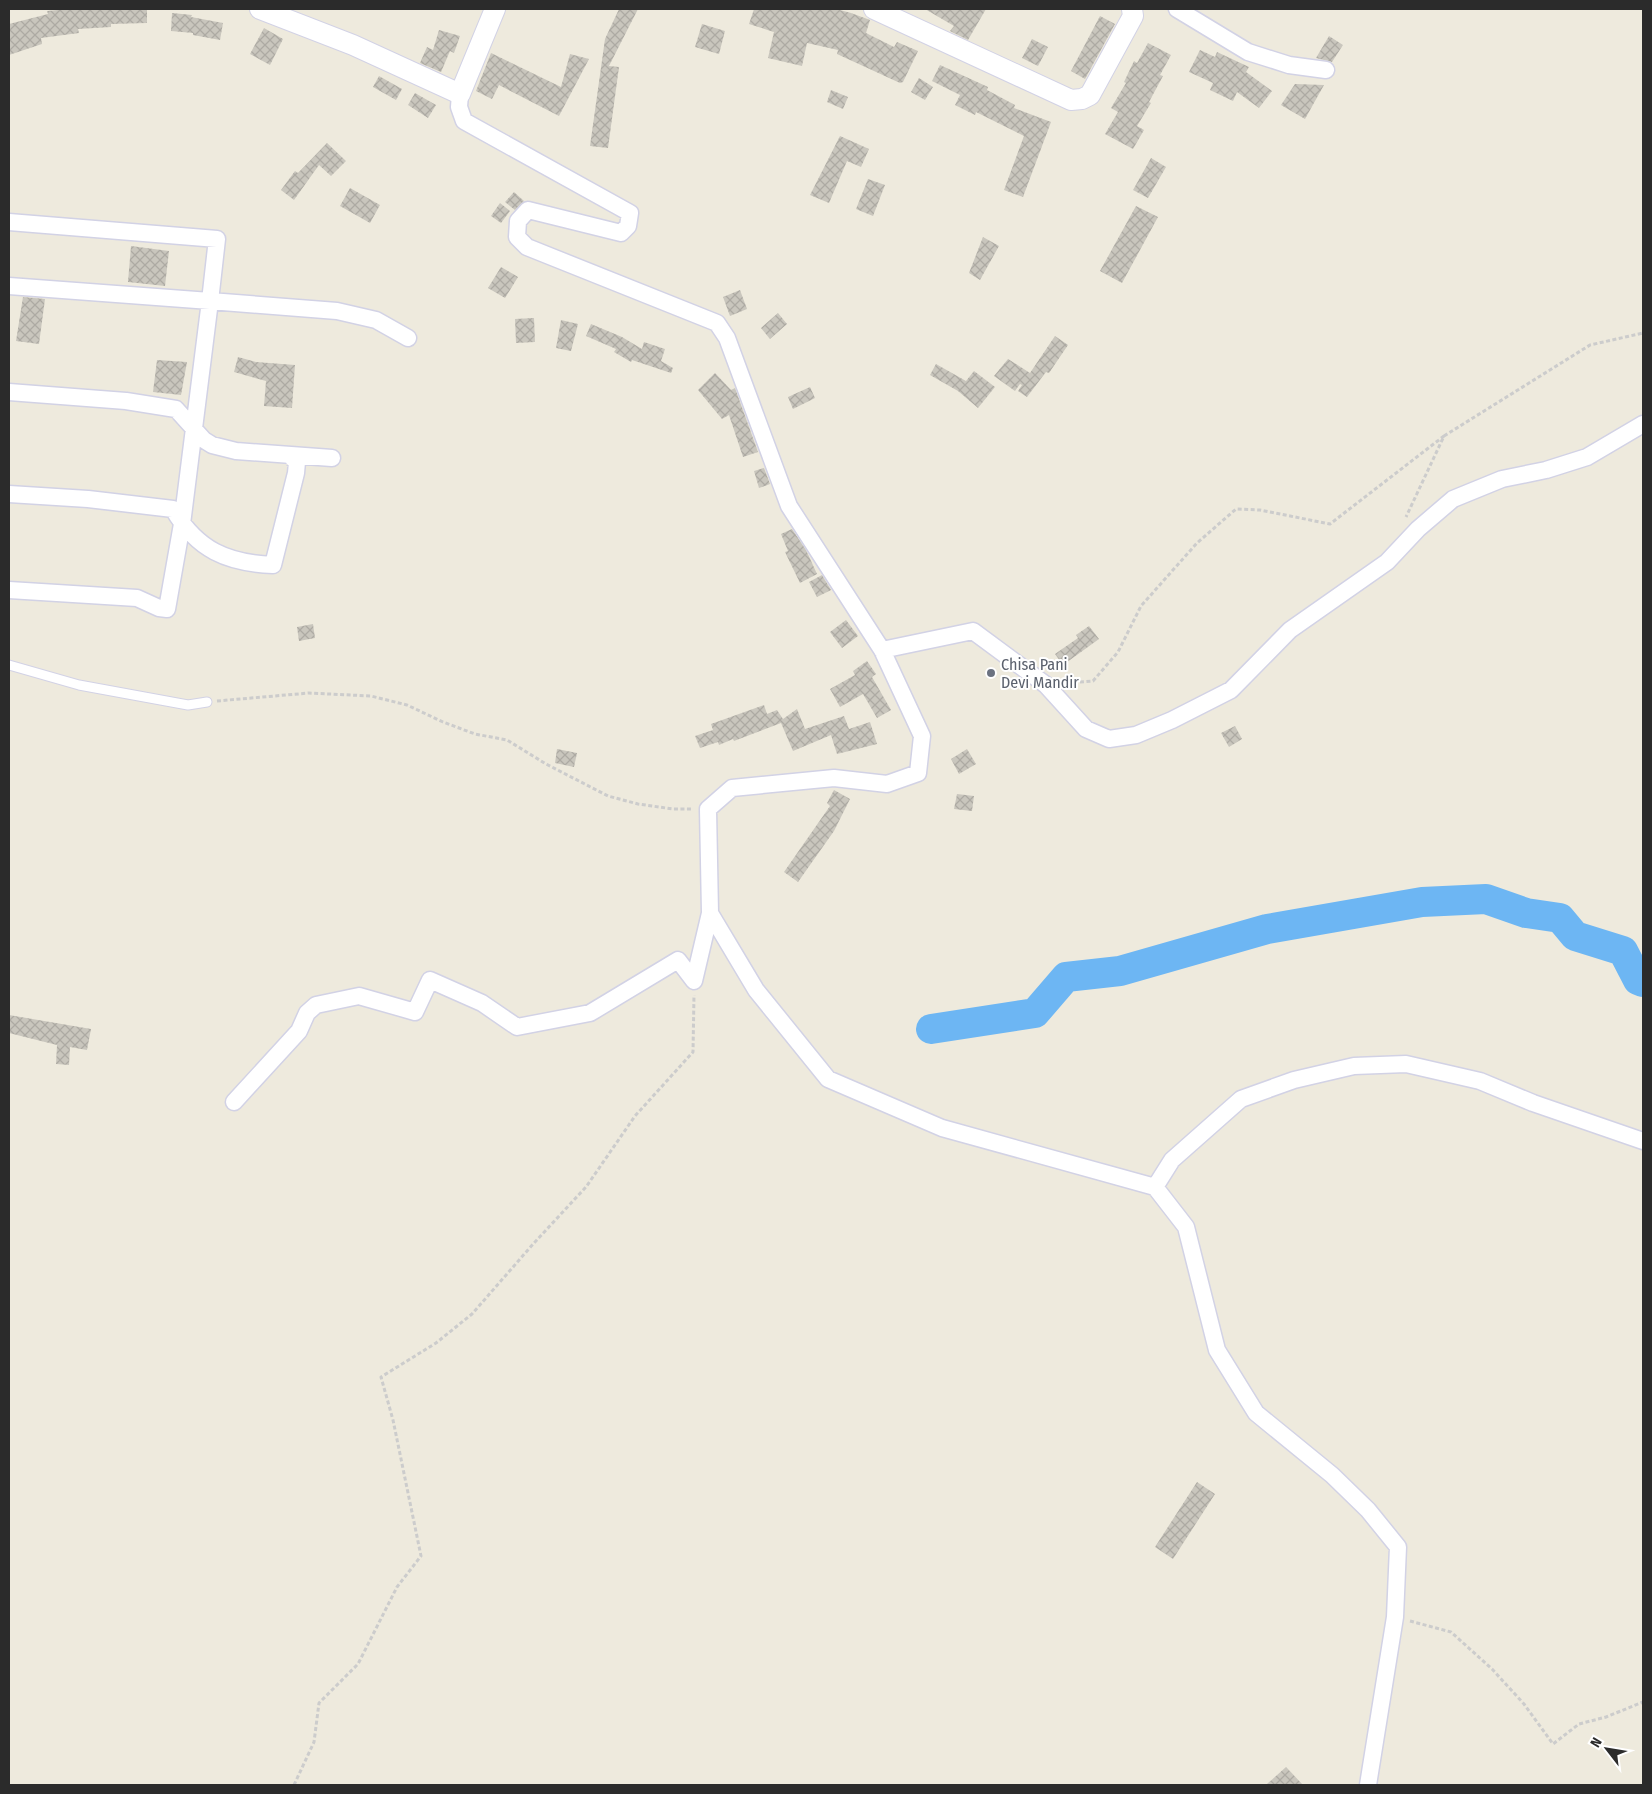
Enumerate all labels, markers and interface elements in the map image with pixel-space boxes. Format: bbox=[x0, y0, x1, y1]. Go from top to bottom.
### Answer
place label: Chisa Pani Devi Mandir bbox=[1001, 655, 1079, 692]
marker: Chisa Pani Devi Mandir bbox=[985, 667, 997, 679]
north arrow bbox=[1582, 1724, 1632, 1774]
text: N bbox=[1587, 1735, 1606, 1751]

